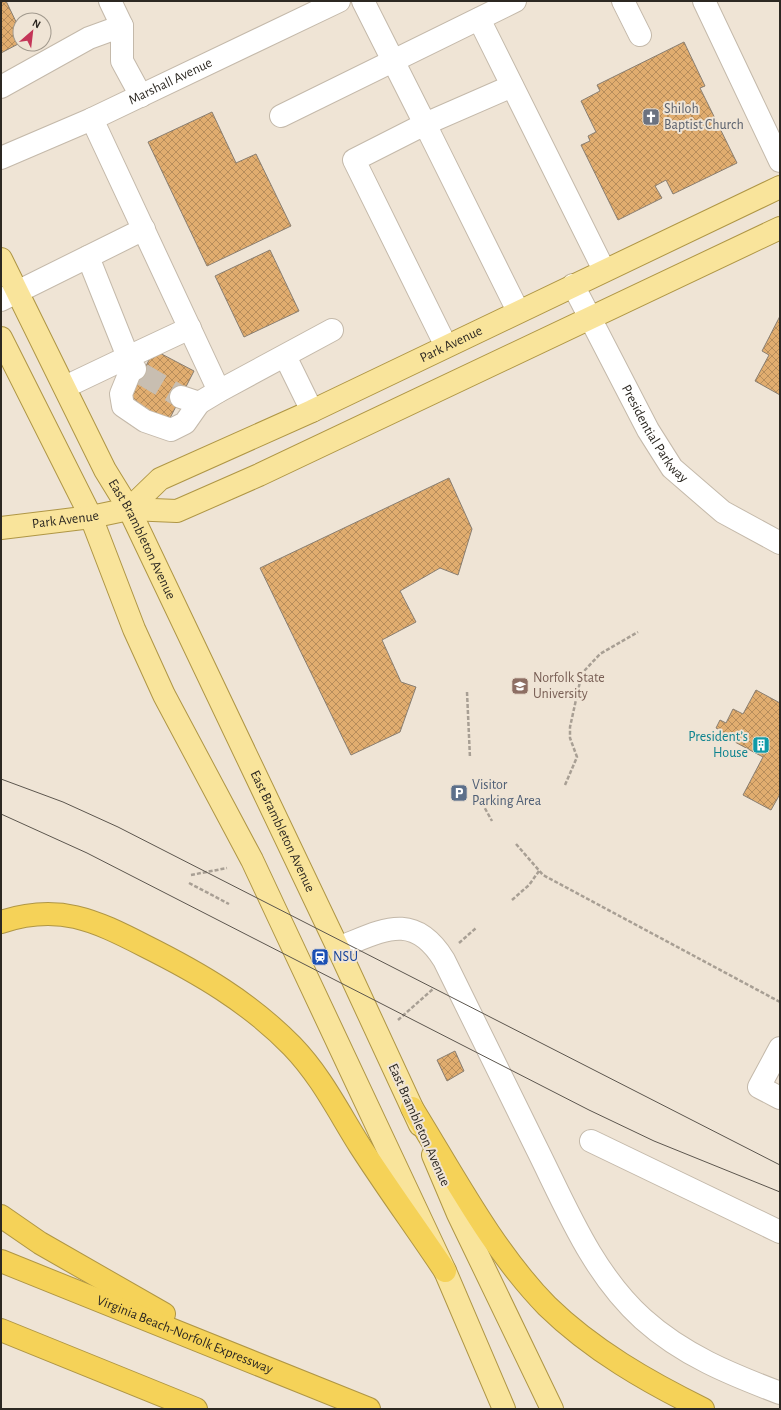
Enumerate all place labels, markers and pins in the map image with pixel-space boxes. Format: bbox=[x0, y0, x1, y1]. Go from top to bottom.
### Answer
place label: Shiloh Baptist Church bbox=[664, 102, 744, 132]
church icon: Shiloh Baptist Church bbox=[641, 107, 661, 127]
place label: Norfolk State University bbox=[533, 671, 605, 701]
school or university icon: Norfolk State University bbox=[510, 676, 530, 696]
place label: President’s House bbox=[688, 730, 748, 760]
building icon: President’s House bbox=[751, 735, 771, 755]
place label: Visitor Parking Area bbox=[472, 778, 542, 808]
parking icon: Visitor Parking Area bbox=[449, 783, 469, 803]
station icon: NSU bbox=[310, 947, 330, 967]
place label: NSU bbox=[333, 950, 358, 964]

